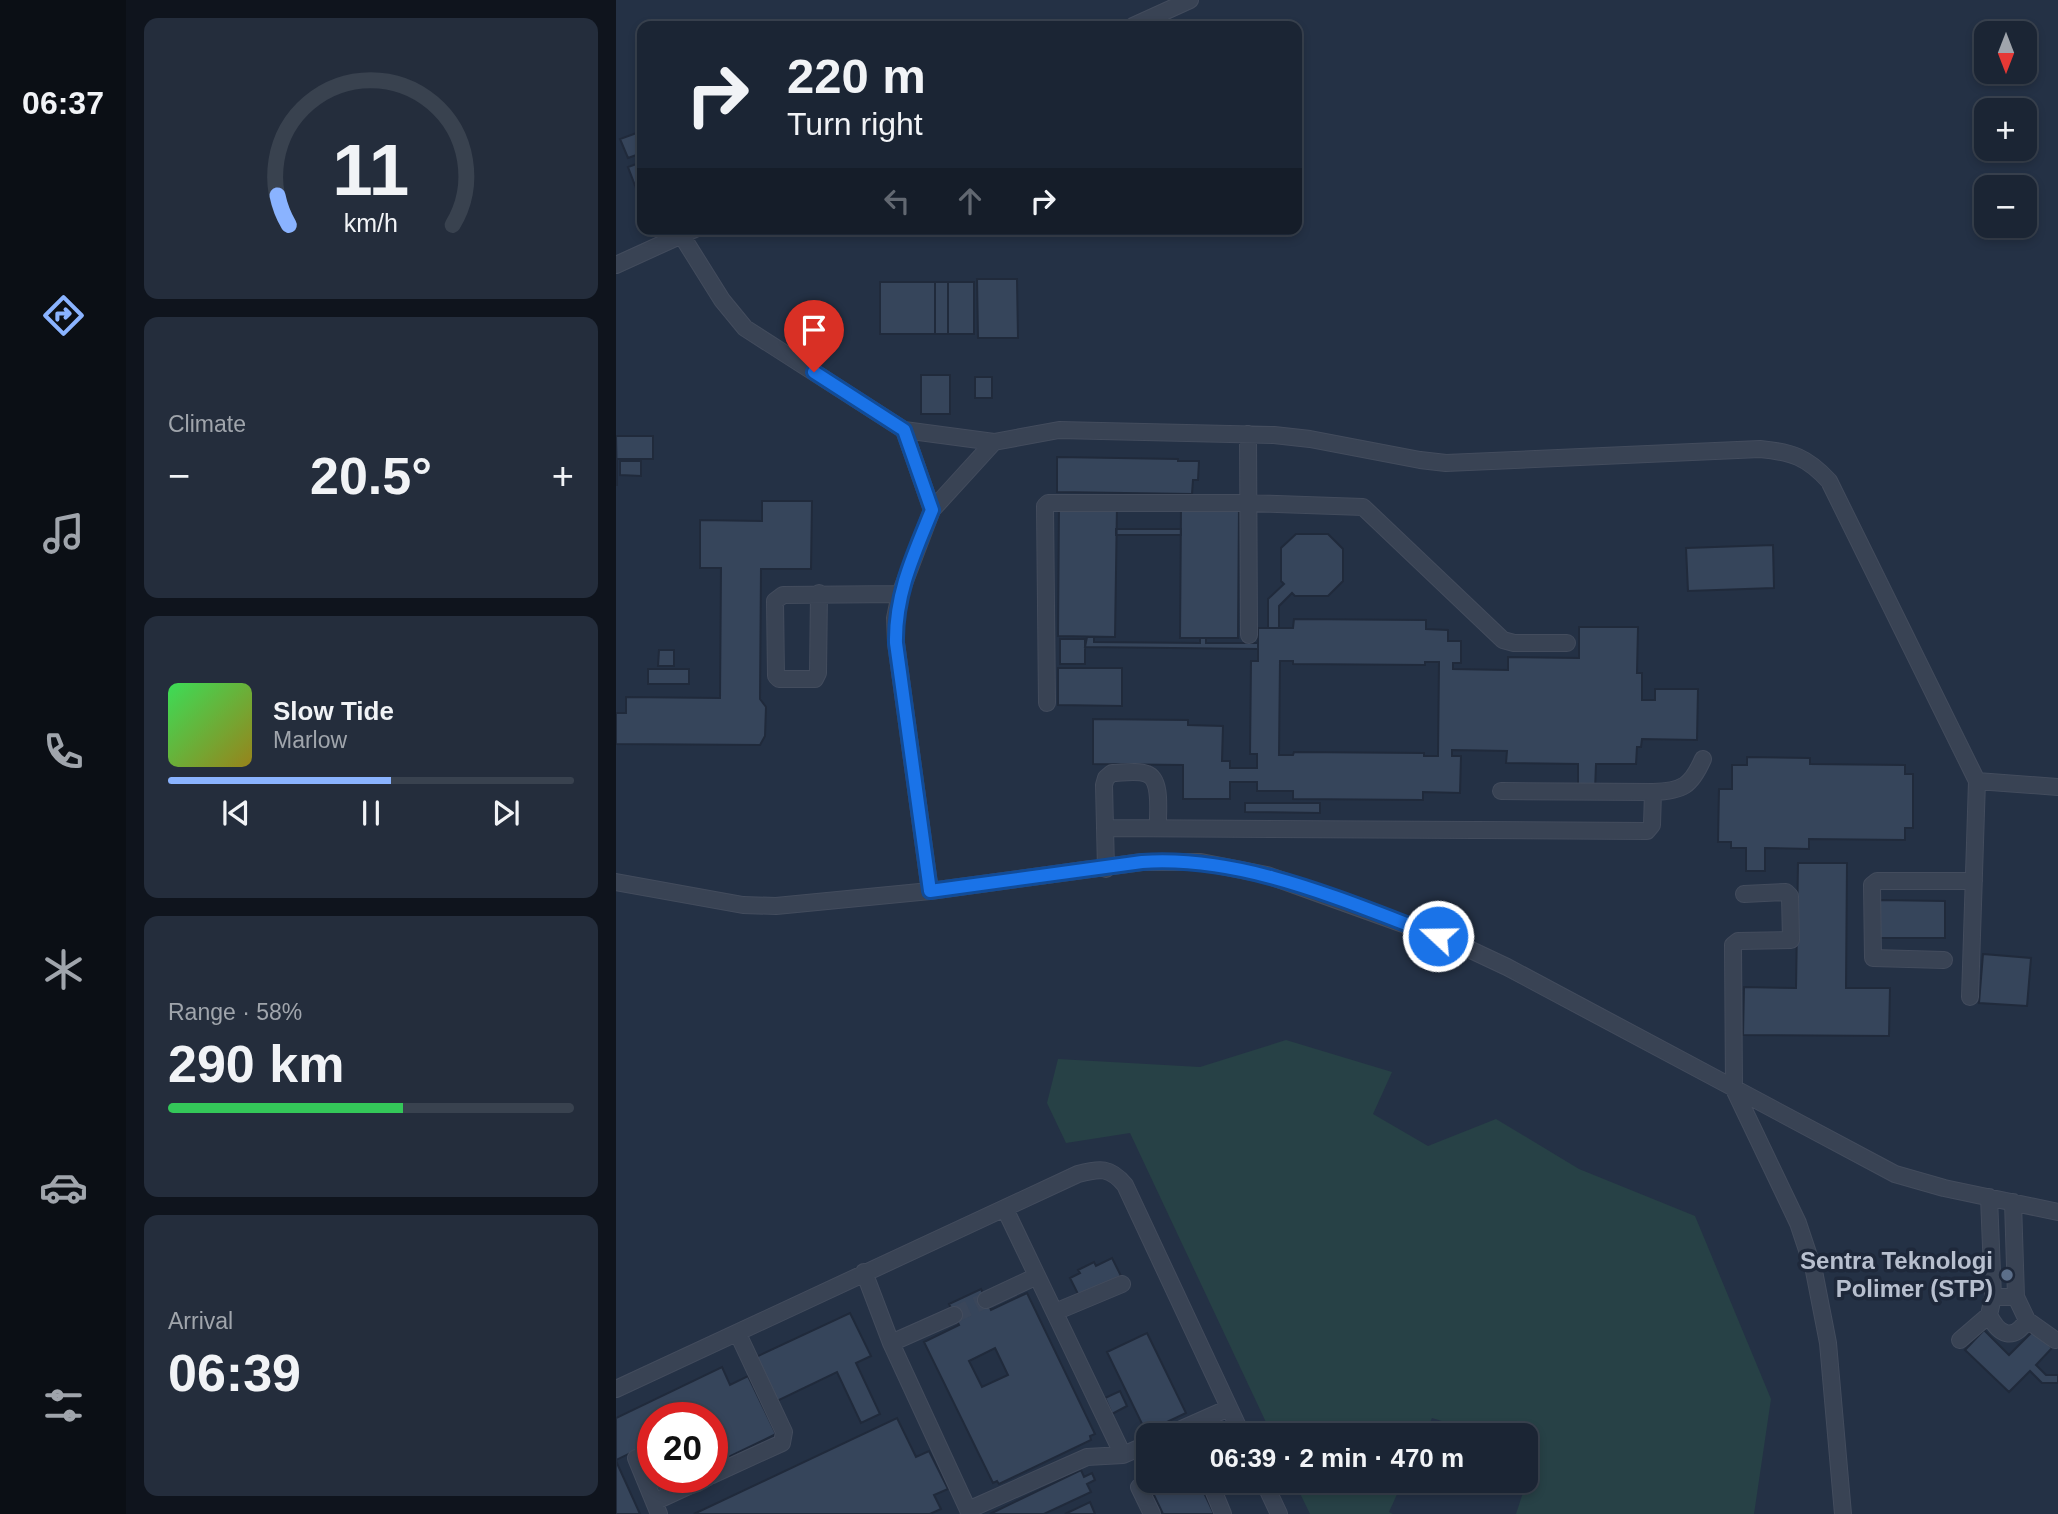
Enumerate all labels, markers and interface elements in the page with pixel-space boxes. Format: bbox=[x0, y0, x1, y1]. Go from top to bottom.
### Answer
north arrow bbox=[1974, 21, 2037, 84]
map controls bbox=[1974, 21, 2037, 238]
icon: right bbox=[672, 49, 763, 140]
text: 220 m bbox=[787, 49, 926, 103]
text: 06:37 bbox=[22, 85, 104, 121]
button: + bbox=[1974, 98, 2037, 161]
text: Turn right bbox=[787, 106, 923, 142]
text: 11 bbox=[333, 129, 409, 210]
button: − bbox=[1974, 175, 2037, 238]
icon: left bbox=[878, 182, 916, 220]
icon: ahead bbox=[951, 182, 989, 220]
icon: right bbox=[1024, 182, 1062, 220]
text: km/h bbox=[344, 208, 398, 236]
icon: directions bbox=[39, 291, 88, 340]
pin bbox=[784, 300, 844, 372]
icon: arrive bbox=[795, 311, 833, 349]
text: Climate bbox=[168, 411, 246, 437]
text: 20.5° bbox=[310, 447, 432, 505]
text: − bbox=[168, 455, 190, 497]
text: + bbox=[552, 455, 574, 497]
icon: music bbox=[39, 509, 88, 558]
text: Slow Tide bbox=[273, 696, 394, 726]
icon: phone bbox=[39, 727, 88, 776]
text: Marlow bbox=[273, 727, 347, 753]
icon: previous bbox=[217, 794, 255, 832]
icon: pause bbox=[352, 794, 390, 832]
icon: next bbox=[487, 794, 525, 832]
position arrow bbox=[1401, 899, 1475, 973]
icon: climate bbox=[39, 945, 88, 994]
text: Range · 58% bbox=[168, 999, 302, 1025]
text: 290 km bbox=[168, 1035, 344, 1093]
icon: car bbox=[39, 1163, 88, 1212]
place label: Sentra Teknologi Polimer (STP) bbox=[1800, 1247, 1993, 1302]
marker: Sentra Teknologi Polimer (STP) bbox=[1999, 1267, 2015, 1283]
text: Arrival bbox=[168, 1308, 233, 1334]
text: 06:39 bbox=[168, 1344, 301, 1402]
icon: filters bbox=[39, 1381, 88, 1430]
speed limit sign: 20 bbox=[637, 1402, 728, 1493]
text: 06:39 · 2 min · 470 m bbox=[1210, 1443, 1464, 1473]

